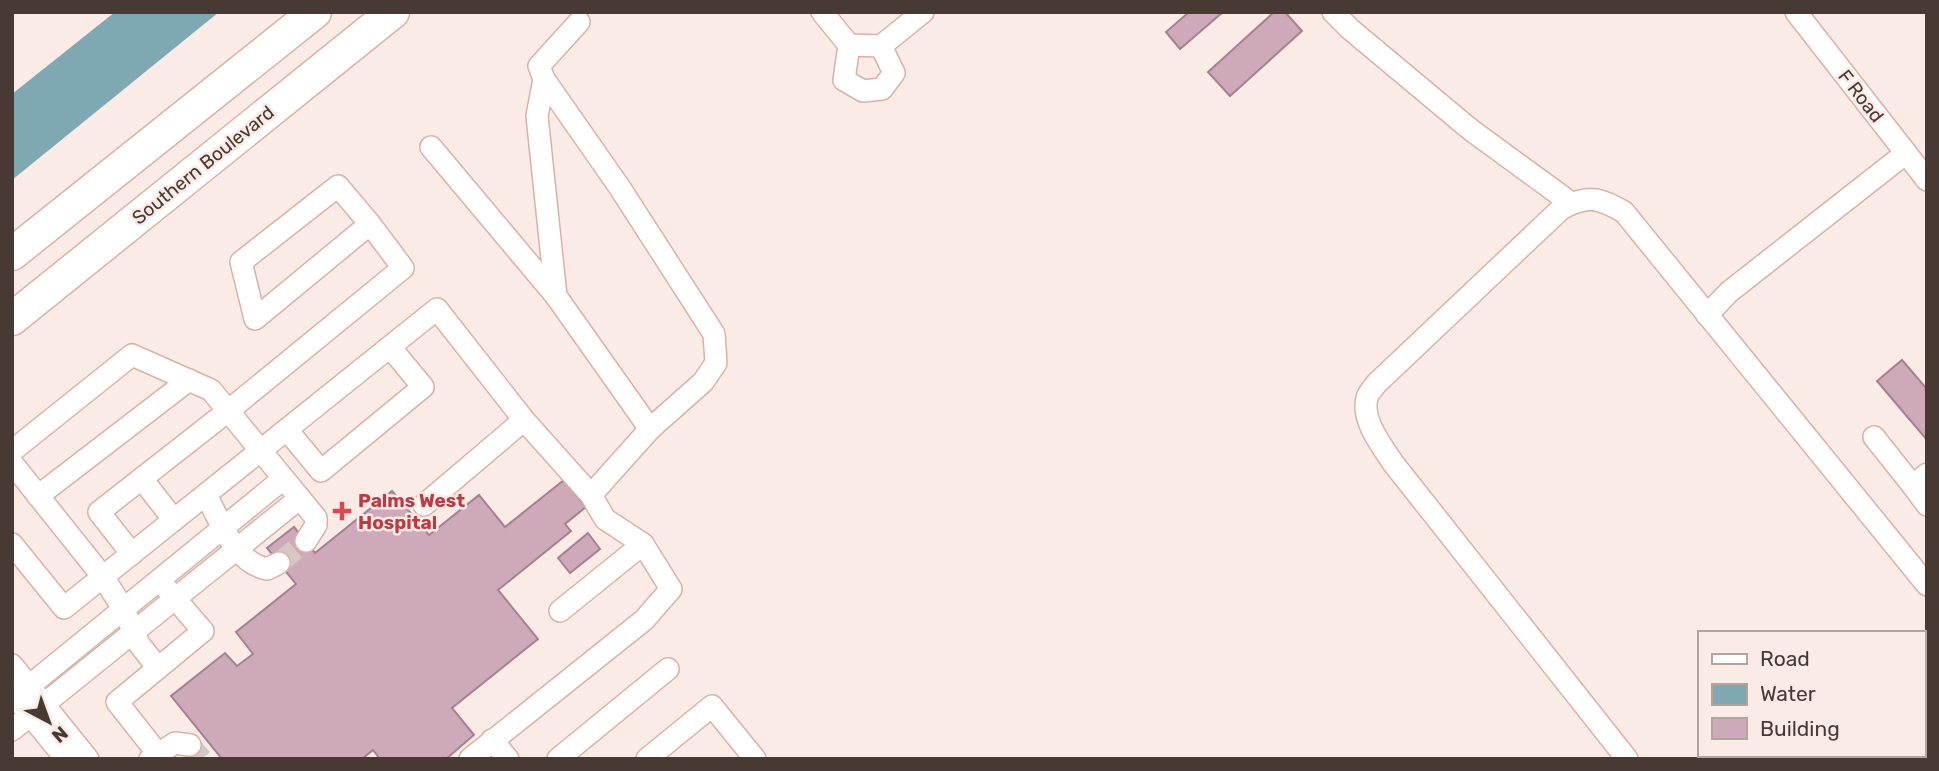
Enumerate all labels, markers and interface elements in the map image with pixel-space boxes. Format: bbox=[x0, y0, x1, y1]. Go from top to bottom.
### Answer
street label: F Road bbox=[1833, 65, 1889, 127]
street label: Southern Boulevard bbox=[127, 101, 279, 229]
place label: Palms West Hospital bbox=[358, 489, 465, 534]
marker: Palms West Hospital bbox=[332, 501, 352, 521]
legend bbox=[1698, 631, 1925, 757]
text: Road bbox=[1760, 646, 1810, 671]
text: Water bbox=[1760, 681, 1816, 706]
north arrow bbox=[14, 687, 84, 757]
text: Building bbox=[1760, 716, 1840, 741]
text: N bbox=[47, 721, 73, 748]

